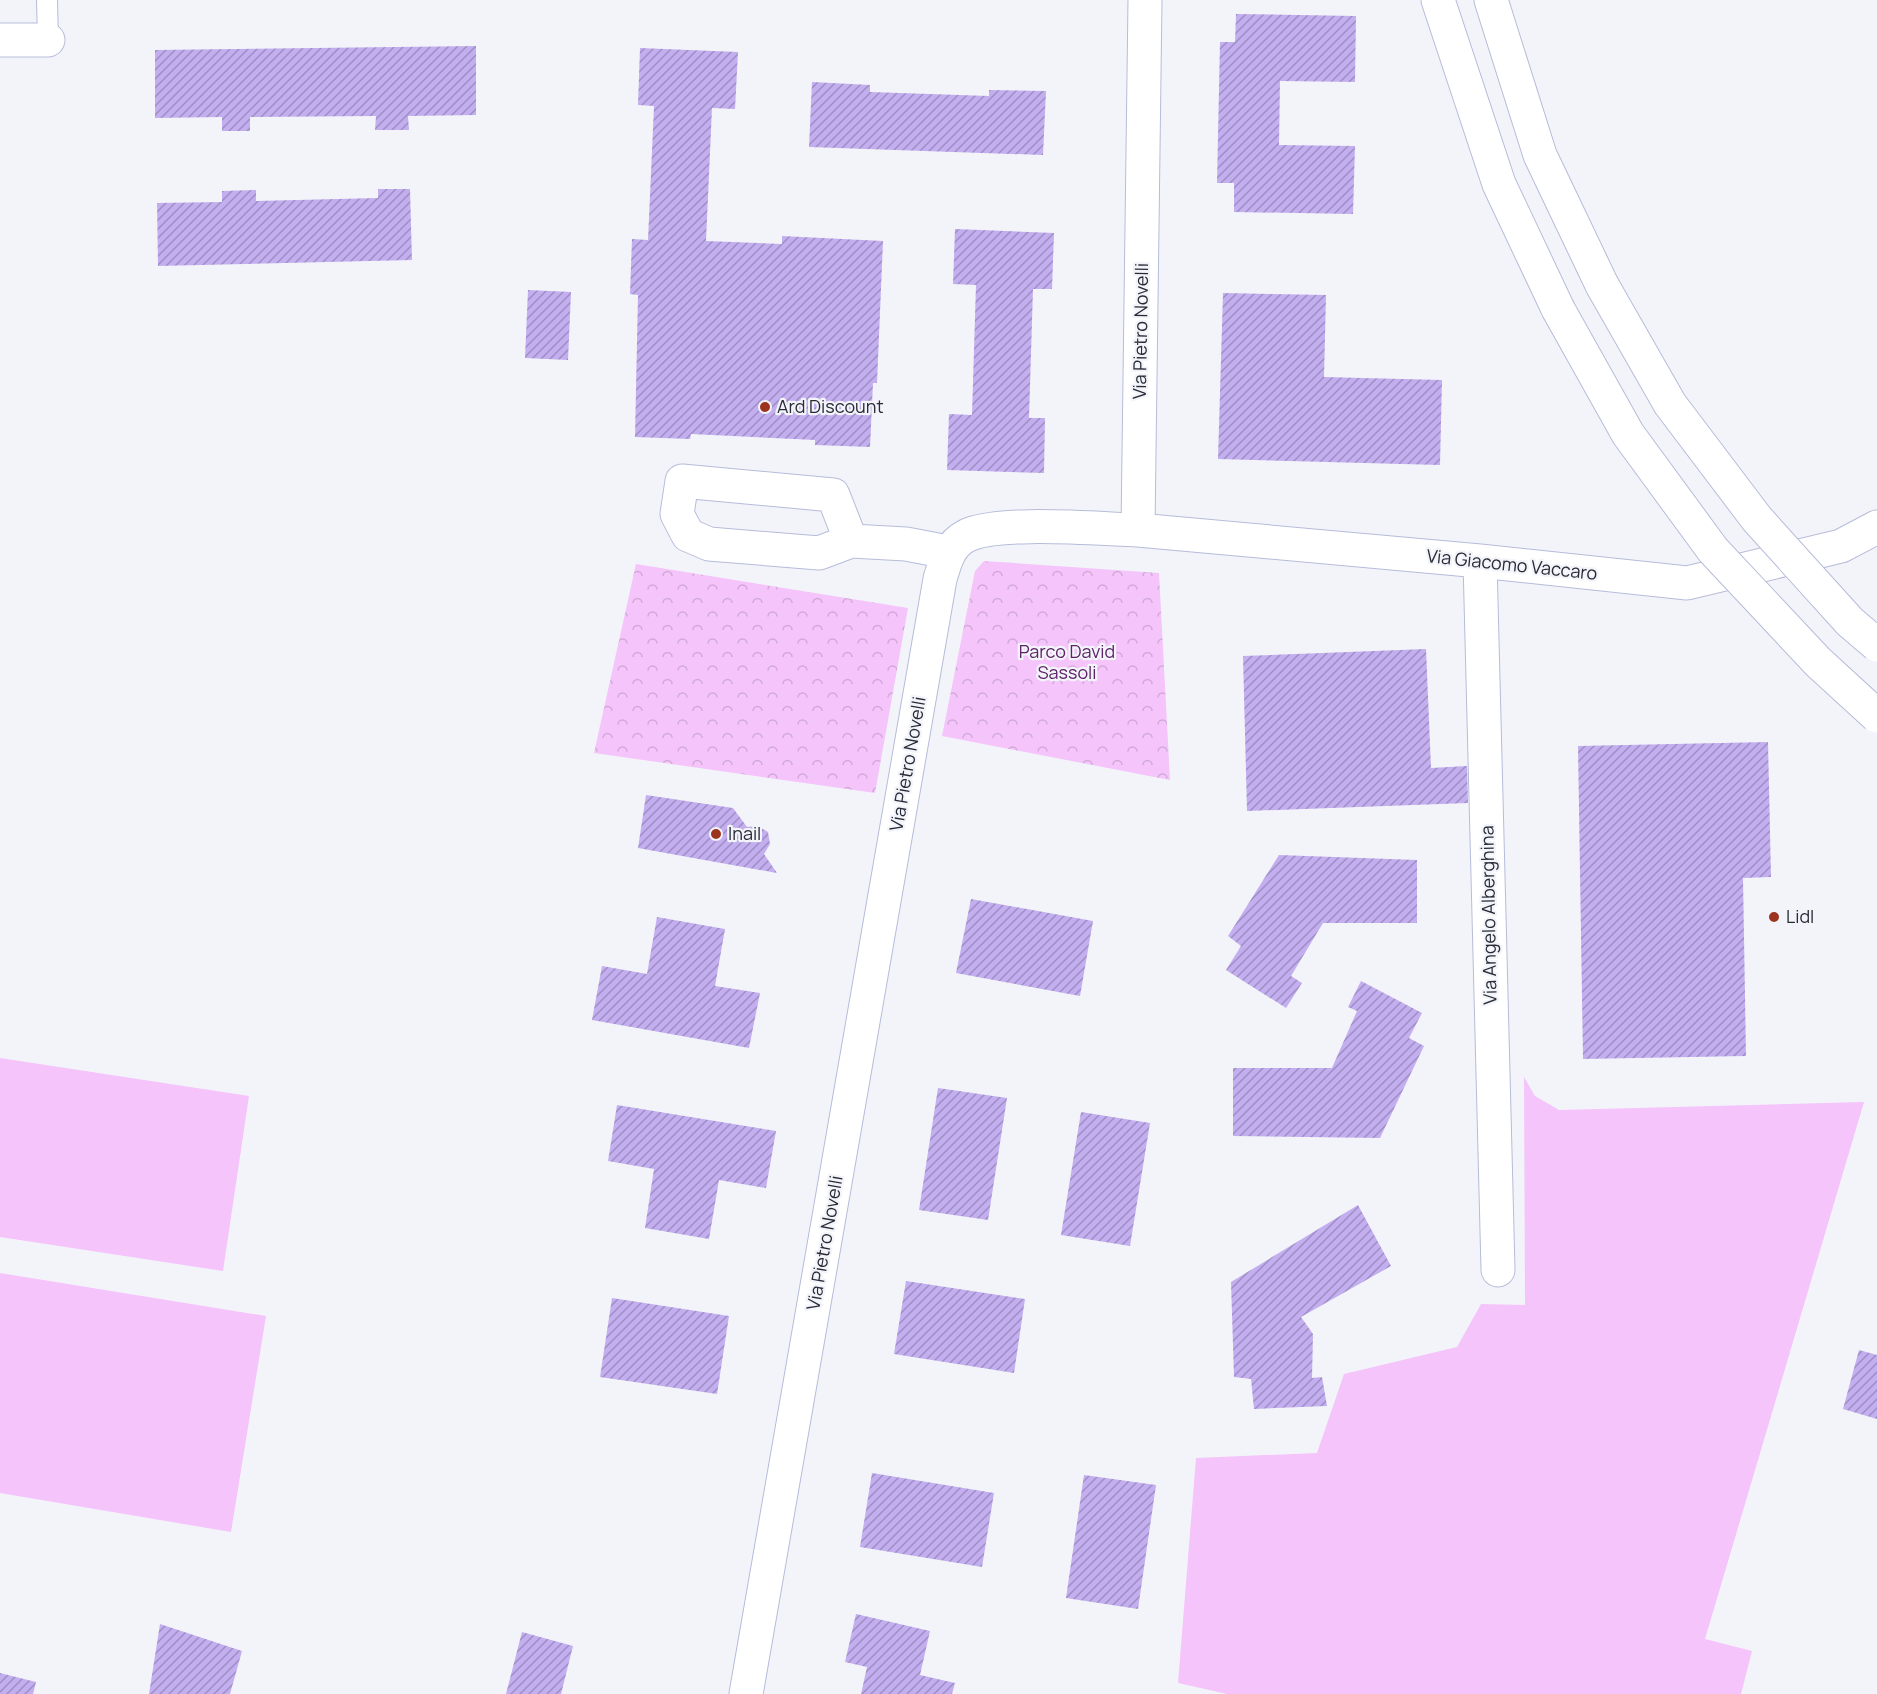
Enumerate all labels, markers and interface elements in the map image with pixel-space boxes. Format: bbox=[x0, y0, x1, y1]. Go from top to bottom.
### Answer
street label: Via Pietro Novelli bbox=[1127, 263, 1153, 399]
place label: Ard Discount bbox=[777, 394, 884, 418]
marker: Ard Discount bbox=[758, 400, 772, 414]
street label: Via Giacomo Vaccaro bbox=[1426, 543, 1599, 585]
park label: Parco David Sassoli bbox=[1019, 639, 1115, 684]
street label: Via Pietro Novelli bbox=[883, 695, 931, 833]
place label: Inail bbox=[728, 821, 761, 845]
street label: Via Angelo Alberghina bbox=[1474, 825, 1502, 1005]
marker: Inail bbox=[709, 827, 723, 841]
place label: Lidl bbox=[1786, 904, 1814, 928]
marker: Lidl bbox=[1767, 910, 1781, 924]
street label: Via Pietro Novelli bbox=[800, 1174, 848, 1312]

